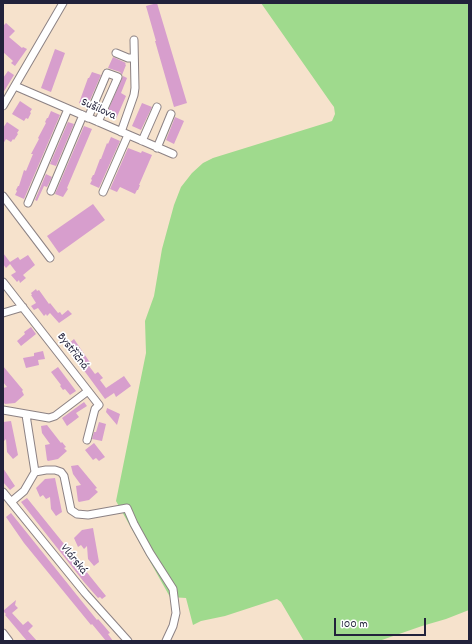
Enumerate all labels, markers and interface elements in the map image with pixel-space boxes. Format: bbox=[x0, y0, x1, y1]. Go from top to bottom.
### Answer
street label: Sušilova bbox=[78, 96, 118, 124]
street label: Bystřičná bbox=[53, 331, 91, 373]
street label: Vlárská bbox=[56, 542, 90, 578]
scale bar bbox=[336, 610, 428, 636]
text: 100 m bbox=[341, 616, 368, 633]

